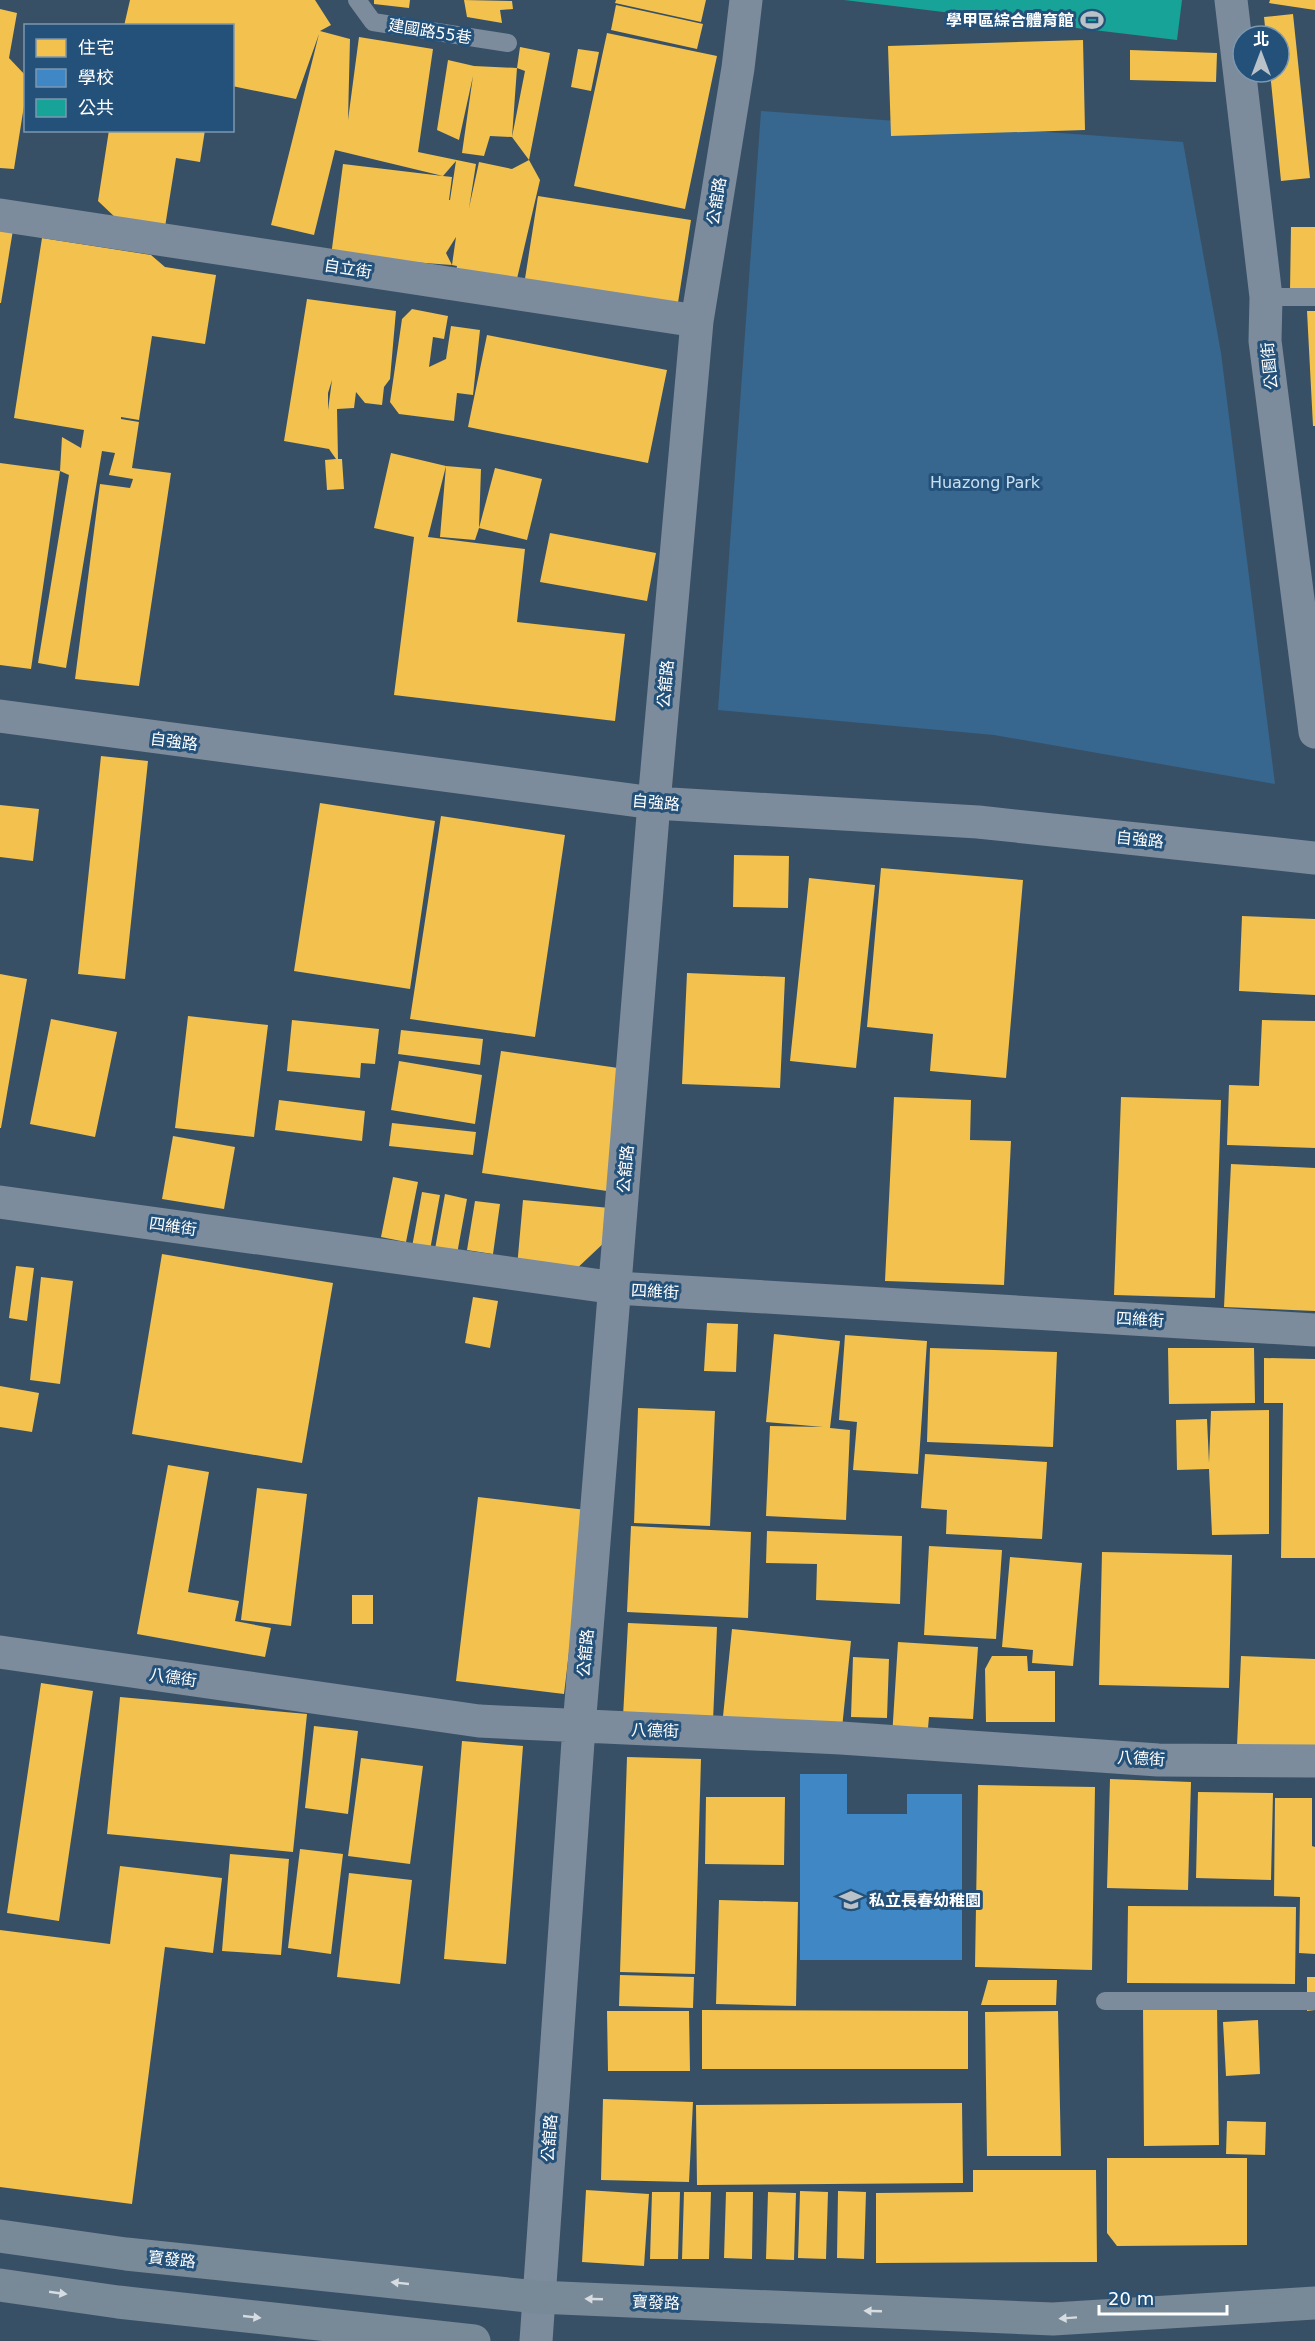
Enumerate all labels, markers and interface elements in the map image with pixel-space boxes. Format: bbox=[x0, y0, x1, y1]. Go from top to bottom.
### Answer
sports icon: 學甲區綜合體育館 bbox=[1079, 7, 1105, 33]
place label: 學甲區綜合體育館 bbox=[946, 11, 1074, 30]
street label: 建國路55巷 bbox=[387, 16, 473, 47]
legend bbox=[24, 24, 234, 132]
north arrow bbox=[1231, 24, 1291, 84]
text: 北 bbox=[1253, 30, 1269, 49]
text: 住宅 bbox=[78, 37, 114, 58]
text: 學校 bbox=[78, 67, 114, 88]
text: 公共 bbox=[78, 97, 114, 118]
street label: 公舘路 bbox=[703, 176, 730, 226]
street label: 自立街 bbox=[323, 255, 373, 282]
street label: 公園街 bbox=[1258, 341, 1281, 391]
park label: Huazong Park bbox=[930, 473, 1041, 492]
street label: 公舘路 bbox=[654, 659, 677, 709]
street label: 自強路 bbox=[149, 729, 199, 754]
street label: 自強路 bbox=[631, 791, 681, 814]
street label: 自強路 bbox=[1115, 828, 1165, 851]
street label: 公舘路 bbox=[614, 1144, 637, 1194]
street label: 四維街 bbox=[148, 1214, 198, 1239]
street label: 四維街 bbox=[631, 1281, 679, 1302]
street label: 四維街 bbox=[1116, 1309, 1164, 1330]
street label: 公舘路 bbox=[574, 1628, 597, 1678]
street label: 八德街 bbox=[148, 1665, 198, 1690]
street label: 八德街 bbox=[631, 1720, 679, 1741]
street label: 八德街 bbox=[1117, 1748, 1165, 1769]
school or university icon: 私立長春幼稚園 bbox=[838, 1887, 864, 1913]
place label: 私立長春幼稚園 bbox=[869, 1891, 981, 1910]
street label: 公舘路 bbox=[538, 2113, 561, 2163]
street label: 寶發路 bbox=[147, 2248, 197, 2271]
one-way arrow bbox=[391, 2278, 410, 2287]
scale bar bbox=[1099, 2278, 1226, 2316]
text: 20 m bbox=[1108, 2288, 1154, 2309]
one-way arrow bbox=[49, 2289, 68, 2298]
street label: 寶發路 bbox=[632, 2292, 680, 2313]
one-way arrow bbox=[585, 2295, 604, 2304]
one-way arrow bbox=[864, 2306, 883, 2316]
one-way arrow bbox=[242, 2312, 261, 2321]
one-way arrow bbox=[1058, 2313, 1077, 2322]

